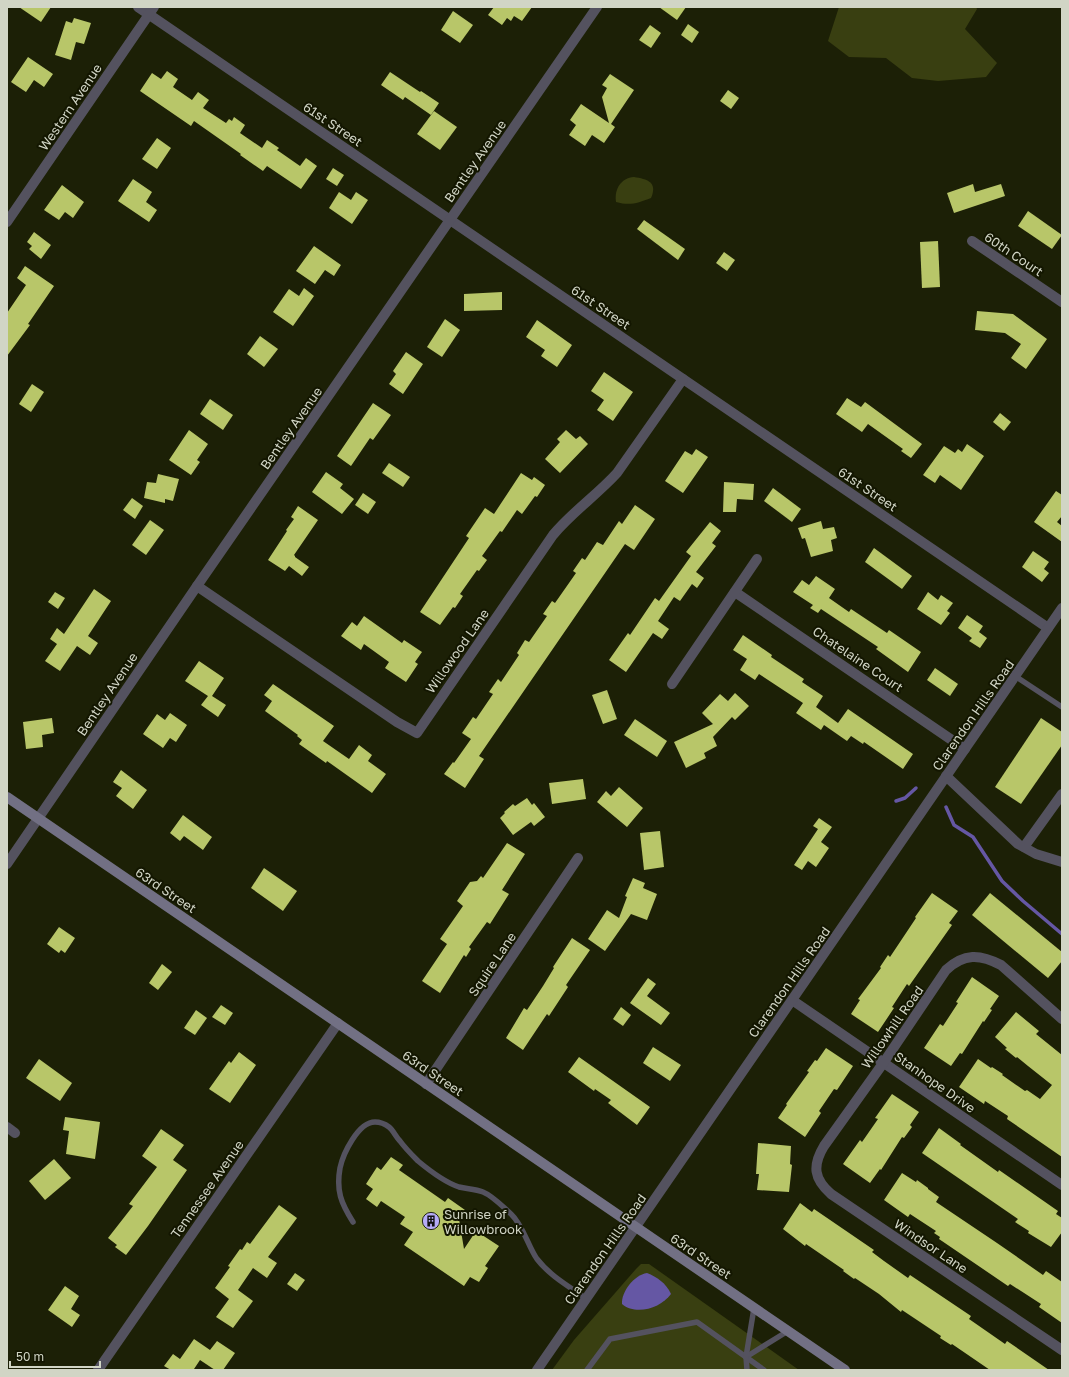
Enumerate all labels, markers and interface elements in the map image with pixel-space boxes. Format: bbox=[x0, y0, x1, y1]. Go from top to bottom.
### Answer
street label: Western Avenue bbox=[35, 61, 105, 153]
street label: 61st Street bbox=[300, 98, 366, 150]
street label: Bentley Avenue bbox=[441, 117, 509, 205]
street label: 60th Court bbox=[982, 229, 1046, 279]
street label: 61st Street bbox=[568, 281, 634, 333]
street label: Bentley Avenue bbox=[257, 384, 325, 472]
street label: 61st Street bbox=[835, 463, 901, 515]
street label: Willowood Lane bbox=[422, 606, 492, 696]
street label: Chatelaine Court bbox=[810, 623, 906, 695]
street label: Bentley Avenue bbox=[73, 649, 141, 739]
street label: Clarendon Hills Road bbox=[929, 657, 1017, 773]
street label: 63rd Street bbox=[132, 864, 200, 916]
street label: Clarendon Hills Road bbox=[745, 924, 833, 1040]
street label: Squire Lane bbox=[465, 929, 519, 999]
street label: Willowhill Road bbox=[858, 983, 926, 1071]
street label: 63rd Street bbox=[399, 1047, 467, 1099]
street label: Stanhope Drive bbox=[891, 1048, 979, 1116]
street label: Tennessee Avenue bbox=[167, 1137, 247, 1241]
street label: Clarendon Hills Road bbox=[561, 1191, 649, 1307]
place label: Sunrise of Willowbrook bbox=[444, 1206, 523, 1237]
building icon: Sunrise of Willowbrook bbox=[421, 1211, 441, 1231]
street label: Windsor Lane bbox=[891, 1215, 971, 1277]
street label: 63rd Street bbox=[667, 1230, 735, 1282]
scale bar bbox=[10, 1343, 100, 1369]
text: 50 m bbox=[16, 1349, 44, 1364]

